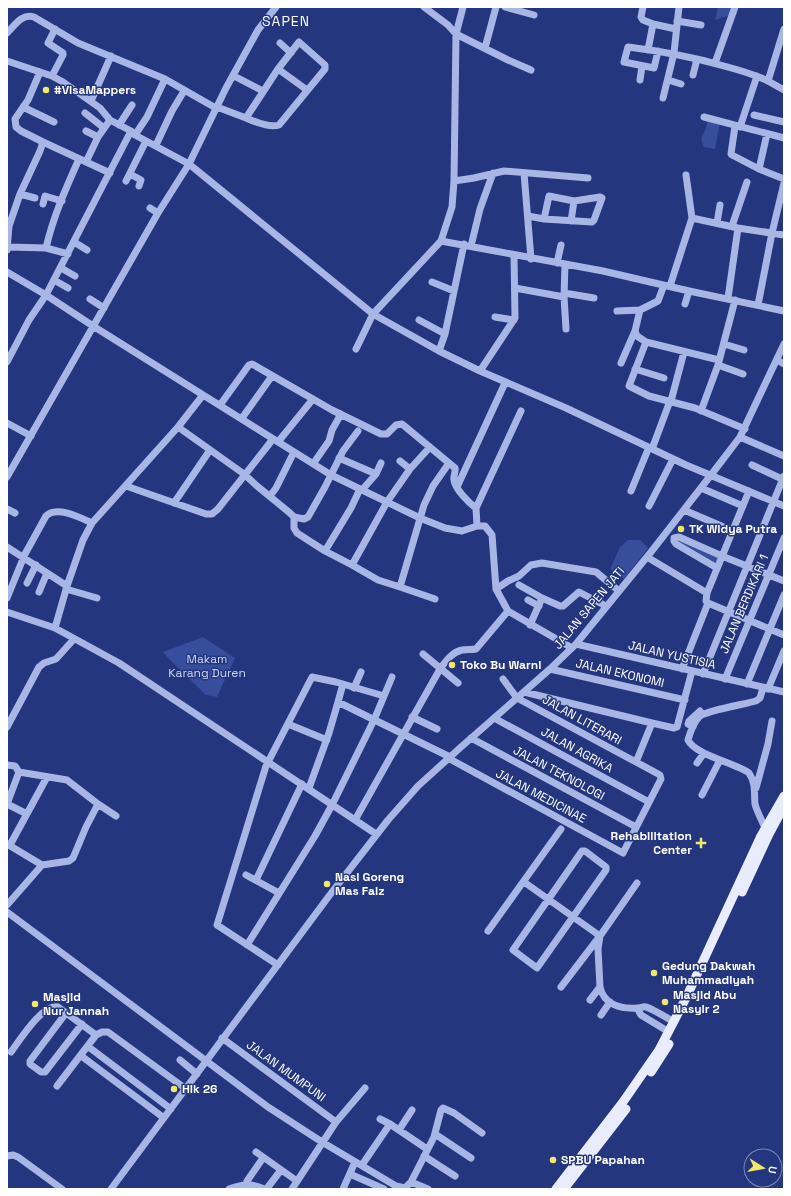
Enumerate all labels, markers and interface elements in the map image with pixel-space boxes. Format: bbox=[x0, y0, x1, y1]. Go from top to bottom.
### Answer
district label: SAPEN bbox=[262, 12, 310, 30]
place label: #VisaMappers bbox=[54, 82, 136, 98]
marker: #VisaMappers bbox=[41, 85, 51, 95]
place label: TK Widya Putra bbox=[689, 521, 777, 537]
marker: TK Widya Putra bbox=[676, 524, 686, 534]
street label: JALAN BERDIKARI 1 bbox=[716, 552, 772, 656]
street label: JALAN SAPEN JATI bbox=[550, 563, 628, 653]
street label: JALAN YUSTISIA bbox=[627, 637, 718, 673]
park label: Makam Karang Duren bbox=[168, 651, 246, 681]
street label: JALAN EKONOMI bbox=[574, 655, 666, 691]
place label: Toko Bu Warni bbox=[460, 657, 541, 673]
marker: Toko Bu Warni bbox=[447, 660, 457, 670]
street label: JALAN LITERARI bbox=[539, 692, 625, 748]
street label: JALAN AGRIKA bbox=[538, 724, 616, 777]
street label: JALAN TEKNOLOGI bbox=[510, 742, 608, 804]
street label: JALAN MEDICINAE bbox=[493, 765, 589, 827]
place label: Rehabilitation Center bbox=[611, 828, 692, 858]
marker: Rehabilitation Center bbox=[695, 837, 707, 849]
place label: Nasi Goreng Mas Faiz bbox=[335, 869, 404, 899]
marker: Nasi Goreng Mas Faiz bbox=[322, 879, 332, 889]
place label: Gedung Dakwah Muhammadiyah bbox=[662, 958, 755, 988]
marker: Gedung Dakwah Muhammadiyah bbox=[649, 968, 659, 978]
place label: Masjid Abu Nasyir 2 bbox=[673, 987, 736, 1017]
place label: Masjid Nur Jannah bbox=[43, 989, 109, 1019]
marker: Masjid Abu Nasyir 2 bbox=[660, 997, 670, 1007]
marker: Masjid Nur Jannah bbox=[30, 999, 40, 1009]
street label: JALAN MUMPUNI bbox=[243, 1037, 329, 1105]
place label: Hik 26 bbox=[182, 1081, 217, 1097]
marker: Hik 26 bbox=[169, 1084, 179, 1094]
north arrow bbox=[743, 1148, 783, 1188]
place label: SPBU Papahan bbox=[561, 1152, 645, 1168]
marker: SPBU Papahan bbox=[548, 1155, 558, 1165]
text: U bbox=[765, 1165, 780, 1175]

